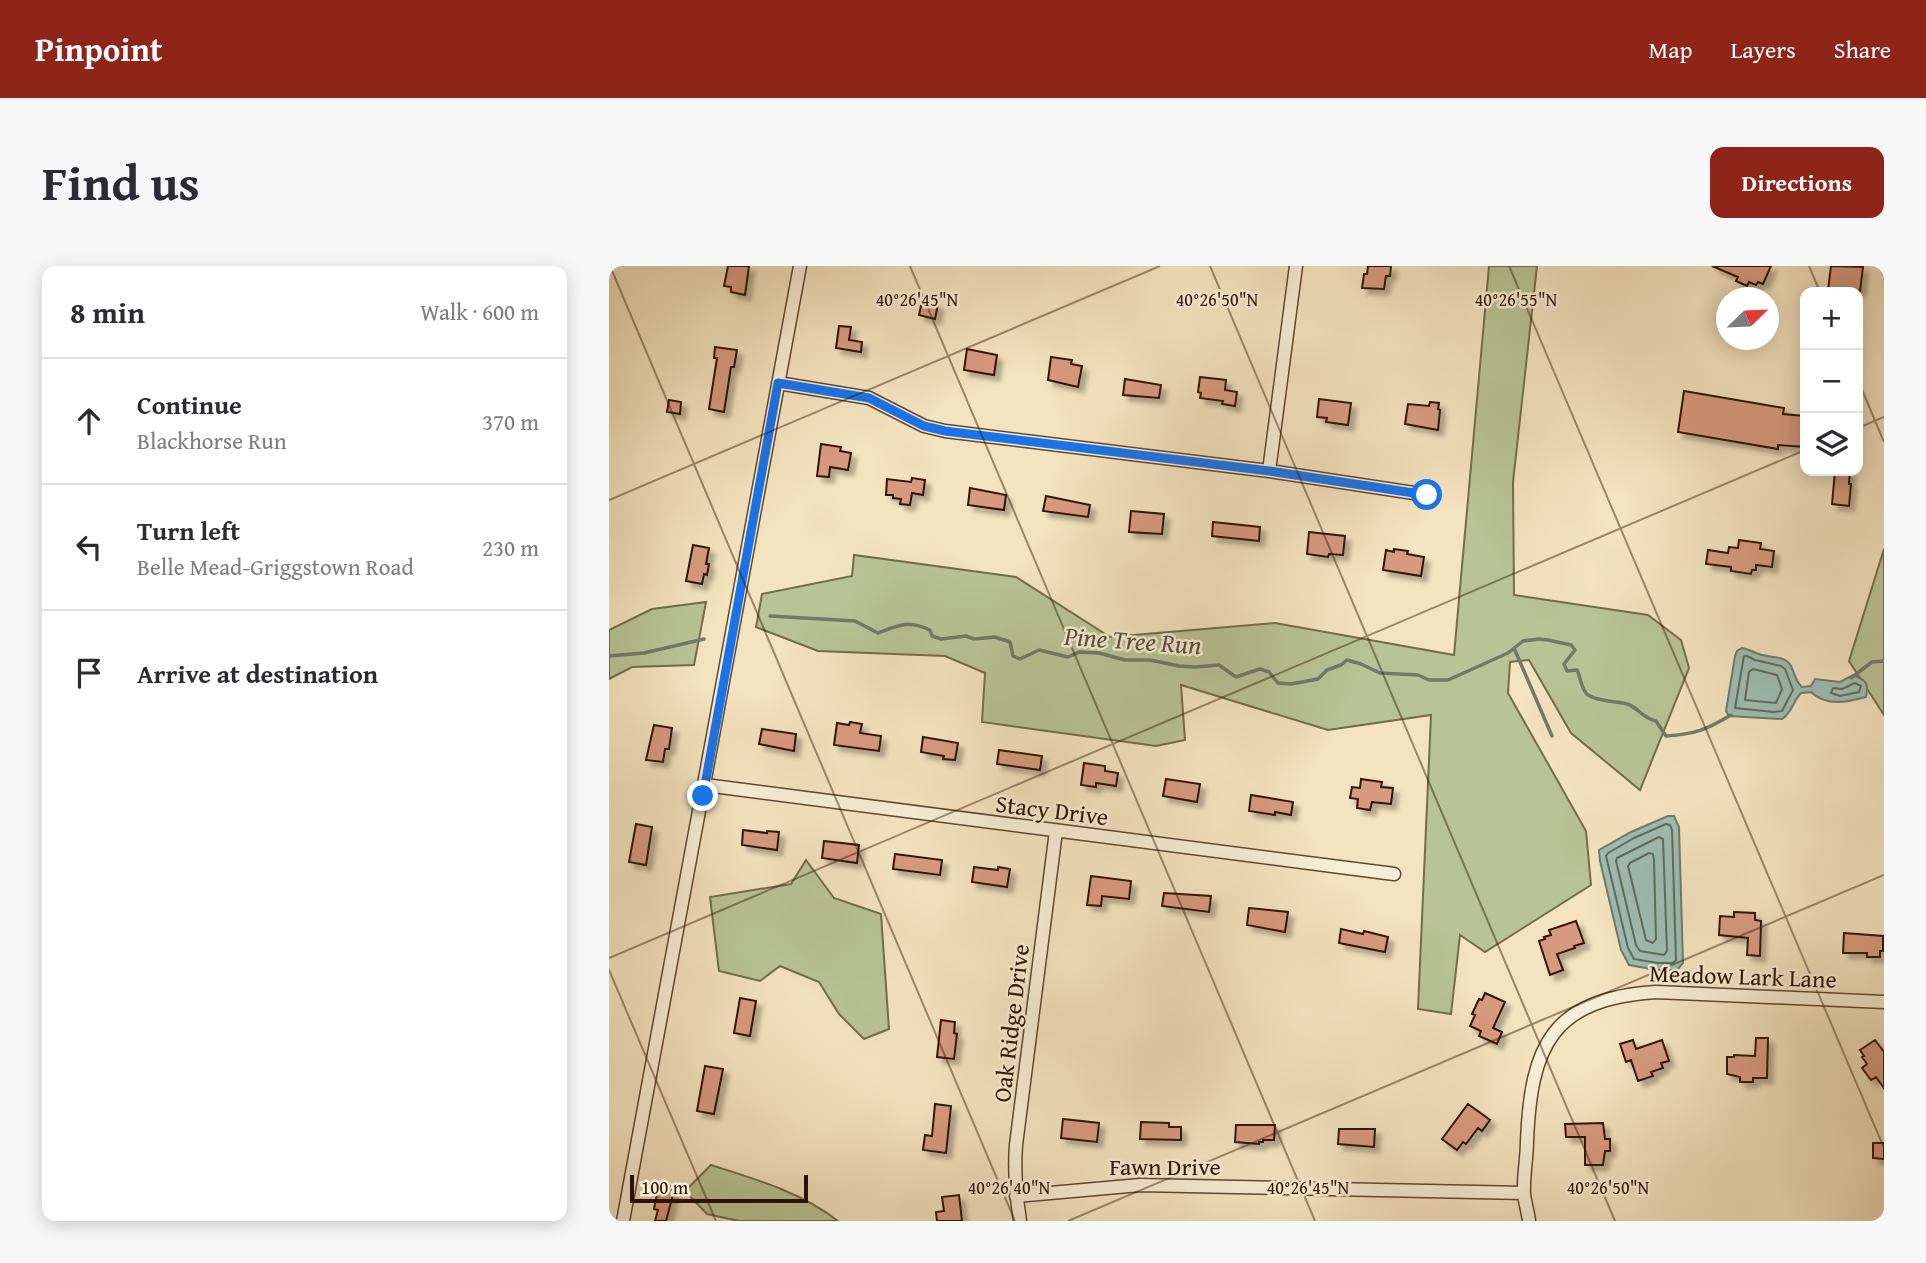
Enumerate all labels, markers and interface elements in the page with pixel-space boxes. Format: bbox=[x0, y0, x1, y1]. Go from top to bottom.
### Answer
text: Pinpoint bbox=[35, 25, 162, 73]
text: Map bbox=[1649, 32, 1692, 67]
text: Layers bbox=[1730, 32, 1796, 67]
text: Share bbox=[1834, 32, 1891, 67]
text: Find us bbox=[42, 146, 200, 218]
button: Directions bbox=[1710, 147, 1884, 218]
text: 40°26'45"N bbox=[876, 286, 959, 313]
text: 40°26'50"N bbox=[1176, 286, 1259, 313]
text: 40°26'55"N bbox=[1475, 286, 1558, 313]
north arrow bbox=[1716, 287, 1779, 350]
map controls bbox=[1800, 287, 1863, 476]
button: + bbox=[1800, 287, 1863, 350]
text: 8 min bbox=[70, 290, 145, 334]
text: Walk · 600 m bbox=[420, 295, 539, 328]
button: − bbox=[1800, 350, 1863, 413]
text: Continue bbox=[137, 385, 242, 424]
icon: ahead bbox=[70, 402, 108, 440]
text: 370 m bbox=[482, 405, 539, 438]
button: layers bbox=[1800, 413, 1863, 476]
text: Blackhorse Run bbox=[137, 424, 287, 457]
route start bbox=[1411, 479, 1442, 510]
text: Turn left bbox=[137, 511, 240, 550]
icon: left bbox=[70, 528, 108, 566]
text: 230 m bbox=[482, 531, 539, 564]
text: Belle Mead-Griggstown Road bbox=[137, 550, 414, 583]
water label: Pine Tree Run bbox=[1062, 616, 1203, 664]
icon: arrive bbox=[70, 654, 108, 692]
text: Arrive at destination bbox=[137, 654, 378, 693]
route end bbox=[687, 780, 718, 811]
street label: Stacy Drive bbox=[994, 786, 1110, 834]
street label: Oak Ridge Drive bbox=[984, 942, 1038, 1104]
street label: Meadow Lark Lane bbox=[1649, 955, 1837, 997]
street label: Fawn Drive bbox=[1109, 1149, 1221, 1184]
scale bar bbox=[630, 1172, 809, 1204]
text: 100 m bbox=[641, 1173, 688, 1201]
text: 40°26'40"N bbox=[968, 1174, 1051, 1201]
text: 40°26'45"N bbox=[1267, 1174, 1350, 1201]
text: 40°26'50"N bbox=[1567, 1174, 1650, 1201]

